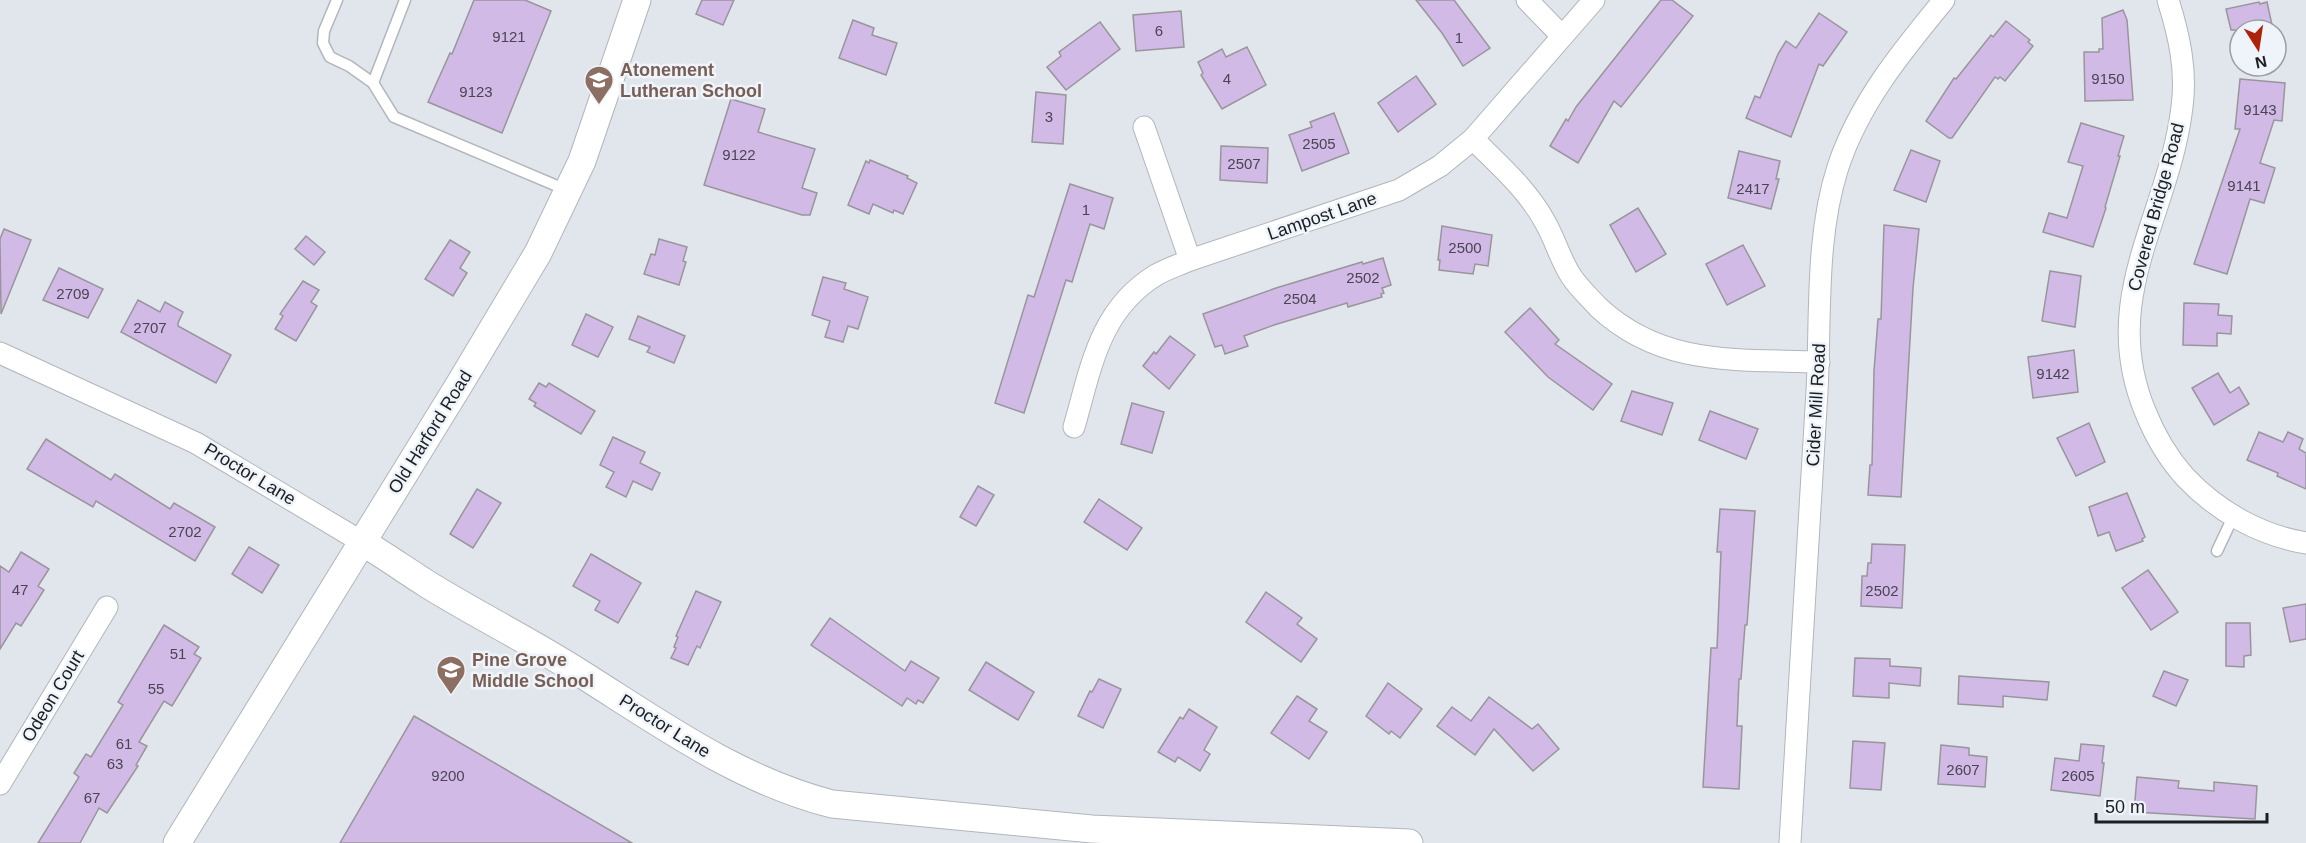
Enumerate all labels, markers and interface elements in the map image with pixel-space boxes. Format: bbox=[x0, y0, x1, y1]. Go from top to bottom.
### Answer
north arrow bbox=[2228, 18, 2288, 78]
house number: 6 bbox=[1155, 22, 1163, 39]
house number: 9121 bbox=[492, 28, 526, 45]
house number: 1 bbox=[1455, 29, 1463, 46]
text: N bbox=[2254, 53, 2268, 72]
place label: Atonement Lutheran School bbox=[620, 60, 762, 101]
school or university icon: Atonement Lutheran School bbox=[583, 64, 615, 106]
house number: 4 bbox=[1223, 70, 1231, 87]
house number: 9150 bbox=[2091, 70, 2125, 87]
house number: 9123 bbox=[459, 83, 493, 100]
house number: 9143 bbox=[2243, 101, 2277, 118]
house number: 3 bbox=[1045, 108, 1053, 125]
street label: Covered Bridge Road bbox=[2124, 121, 2188, 293]
house number: 2505 bbox=[1302, 135, 1336, 152]
house number: 9122 bbox=[722, 146, 756, 163]
house number: 2507 bbox=[1227, 155, 1261, 172]
house number: 9141 bbox=[2227, 177, 2261, 194]
house number: 2417 bbox=[1736, 180, 1770, 197]
street label: Lampost Lane bbox=[1265, 188, 1379, 244]
house number: 1 bbox=[1082, 201, 1090, 218]
house number: 2500 bbox=[1448, 239, 1482, 256]
house number: 2502 bbox=[1346, 269, 1380, 286]
house number: 2709 bbox=[56, 285, 90, 302]
house number: 2504 bbox=[1283, 290, 1317, 307]
house number: 2707 bbox=[133, 319, 167, 336]
street label: Cider Mill Road bbox=[1803, 343, 1829, 467]
house number: 9142 bbox=[2036, 365, 2070, 382]
street label: Old Harford Road bbox=[384, 367, 476, 497]
street label: Proctor Lane bbox=[201, 439, 299, 509]
house number: 2702 bbox=[168, 523, 202, 540]
house number: 47 bbox=[12, 581, 28, 598]
house number: 2502 bbox=[1865, 582, 1899, 599]
house number: 51 bbox=[170, 645, 186, 662]
street label: Odeon Court bbox=[18, 647, 88, 745]
place label: Pine Grove Middle School bbox=[472, 650, 594, 691]
school or university icon: Pine Grove Middle School bbox=[435, 654, 467, 696]
house number: 55 bbox=[148, 680, 164, 697]
street label: Proctor Lane bbox=[616, 690, 714, 762]
house number: 61 bbox=[116, 735, 132, 752]
house number: 63 bbox=[107, 755, 123, 772]
house number: 2607 bbox=[1946, 761, 1980, 778]
house number: 9200 bbox=[431, 767, 465, 784]
house number: 2605 bbox=[2061, 767, 2095, 784]
scale bar bbox=[2096, 786, 2267, 824]
house number: 67 bbox=[84, 789, 100, 806]
text: 50 m bbox=[2105, 797, 2145, 817]

